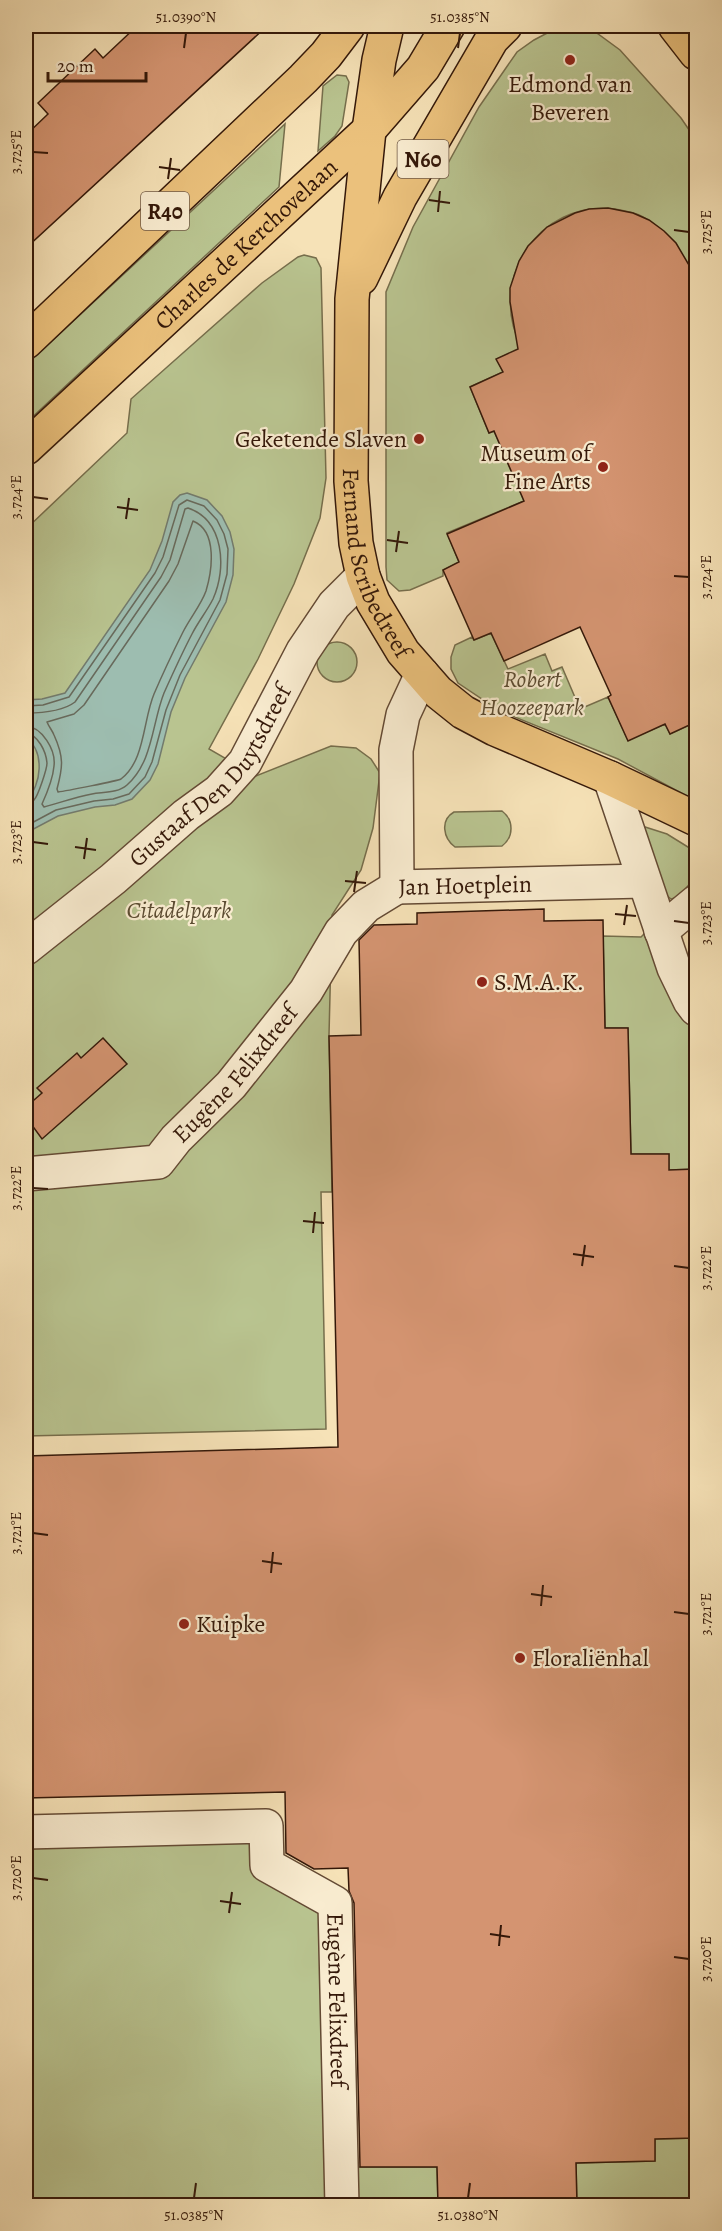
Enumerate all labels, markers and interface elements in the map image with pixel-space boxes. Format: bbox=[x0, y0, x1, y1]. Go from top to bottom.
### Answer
text: 51.0390°N bbox=[156, 7, 216, 27]
text: 51.0385°N bbox=[430, 7, 490, 27]
scale bar bbox=[48, 45, 146, 83]
marker: Edmond van Beveren bbox=[563, 53, 577, 67]
text: 20 m bbox=[57, 54, 94, 78]
place label: Edmond van Beveren bbox=[508, 68, 632, 128]
text: 3.725°E bbox=[6, 130, 26, 174]
road number: N60 bbox=[398, 140, 448, 178]
street label: Charles de Kerchovelaan bbox=[148, 151, 344, 337]
road number: R40 bbox=[141, 192, 189, 230]
text: 3.725°E bbox=[696, 210, 716, 254]
place label: Geketende Slaven bbox=[235, 423, 407, 455]
marker: Geketende Slaven bbox=[412, 432, 426, 446]
place label: Museum of Fine Arts bbox=[480, 437, 594, 497]
marker: Museum of Fine Arts bbox=[596, 460, 610, 474]
street label: Fernand Scribedreef bbox=[335, 468, 420, 666]
text: 3.724°E bbox=[6, 475, 26, 519]
text: 3.724°E bbox=[696, 555, 716, 599]
park label: Robert Hoozeepark bbox=[480, 663, 584, 723]
street label: Gustaaf Den Duytsdreef bbox=[122, 676, 300, 874]
text: 3.723°E bbox=[6, 820, 26, 864]
street label: Jan Hoetplein bbox=[398, 868, 532, 903]
park label: Citadelpark bbox=[127, 894, 232, 926]
text: 3.723°E bbox=[696, 901, 716, 945]
place label: S.M.A.K. bbox=[494, 966, 584, 998]
marker: S.M.A.K. bbox=[475, 975, 489, 989]
street label: Eugène Felixdreef bbox=[165, 995, 307, 1150]
text: 3.722°E bbox=[6, 1166, 26, 1210]
text: 3.722°E bbox=[696, 1246, 716, 1290]
text: 3.721°E bbox=[6, 1512, 26, 1554]
text: 3.721°E bbox=[696, 1593, 716, 1635]
place label: Kuipke bbox=[196, 1608, 265, 1640]
marker: Kuipke bbox=[177, 1617, 191, 1631]
place label: Floraliënhal bbox=[532, 1642, 649, 1674]
marker: Floraliënhal bbox=[513, 1651, 527, 1665]
text: 3.720°E bbox=[6, 1855, 26, 1901]
street label: Eugène Felixdreef bbox=[319, 1912, 355, 2091]
text: 3.720°E bbox=[696, 1936, 716, 1982]
text: 51.0385°N bbox=[164, 2205, 224, 2225]
text: 51.0380°N bbox=[438, 2205, 499, 2225]

